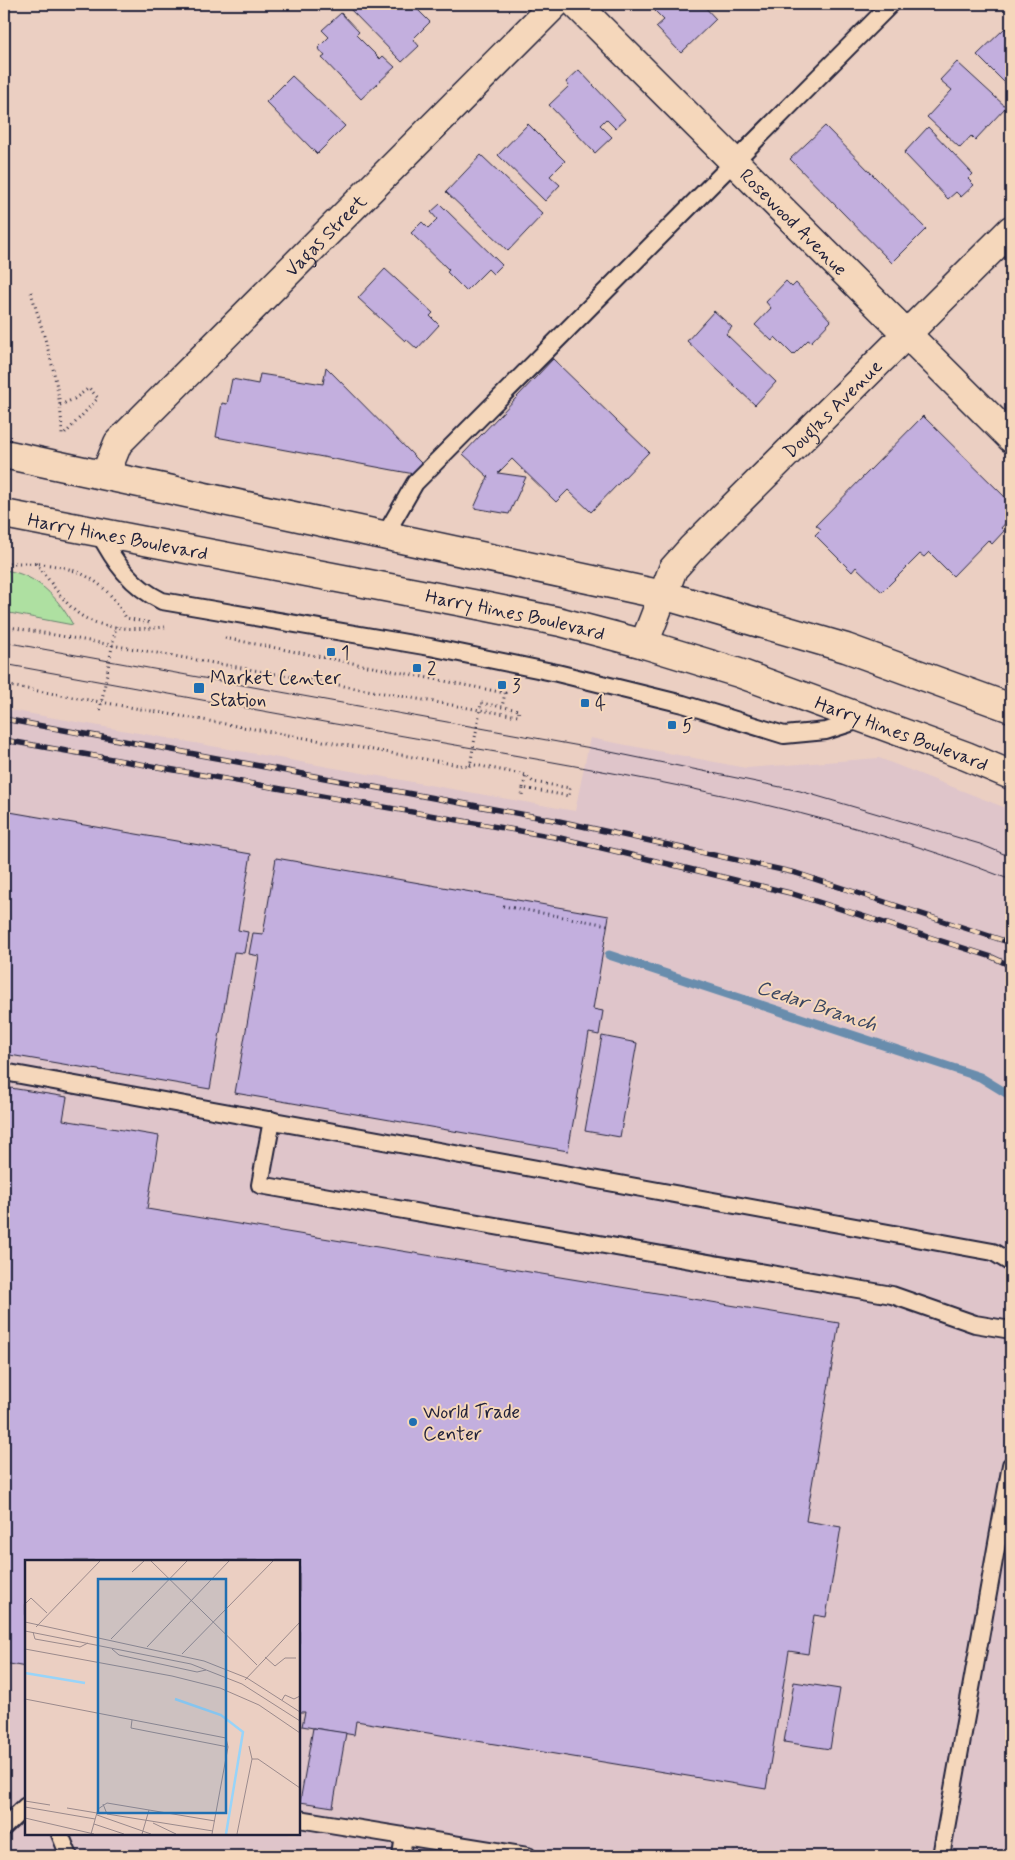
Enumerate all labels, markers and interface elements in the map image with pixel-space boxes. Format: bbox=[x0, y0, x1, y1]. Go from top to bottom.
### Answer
street label: Rosewood Avenue bbox=[734, 163, 852, 282]
street label: Vagas Street bbox=[280, 190, 373, 283]
street label: Douglas Avenue bbox=[778, 354, 888, 464]
street label: Harry Hines Boulevard bbox=[25, 508, 210, 567]
street label: Harry Hines Boulevard bbox=[423, 584, 607, 647]
place label: 1 bbox=[341, 641, 350, 666]
marker: 1 bbox=[325, 646, 337, 658]
place label: 2 bbox=[427, 657, 436, 682]
marker: 2 bbox=[411, 662, 423, 674]
place label: Market Center Station bbox=[210, 666, 341, 713]
place label: 3 bbox=[512, 674, 521, 699]
marker: 3 bbox=[496, 679, 508, 691]
marker: Market Center Station bbox=[192, 681, 206, 695]
street label: Harry Hines Boulevard bbox=[811, 691, 992, 778]
place label: 4 bbox=[595, 692, 606, 717]
marker: 4 bbox=[579, 697, 591, 709]
place label: 5 bbox=[682, 714, 693, 739]
marker: 5 bbox=[666, 719, 678, 731]
water label: Cedar Branch bbox=[753, 974, 881, 1039]
place label: World Trade Center bbox=[423, 1400, 520, 1447]
marker: World Trade Center bbox=[407, 1416, 419, 1428]
inset map bbox=[25, 1560, 300, 1835]

